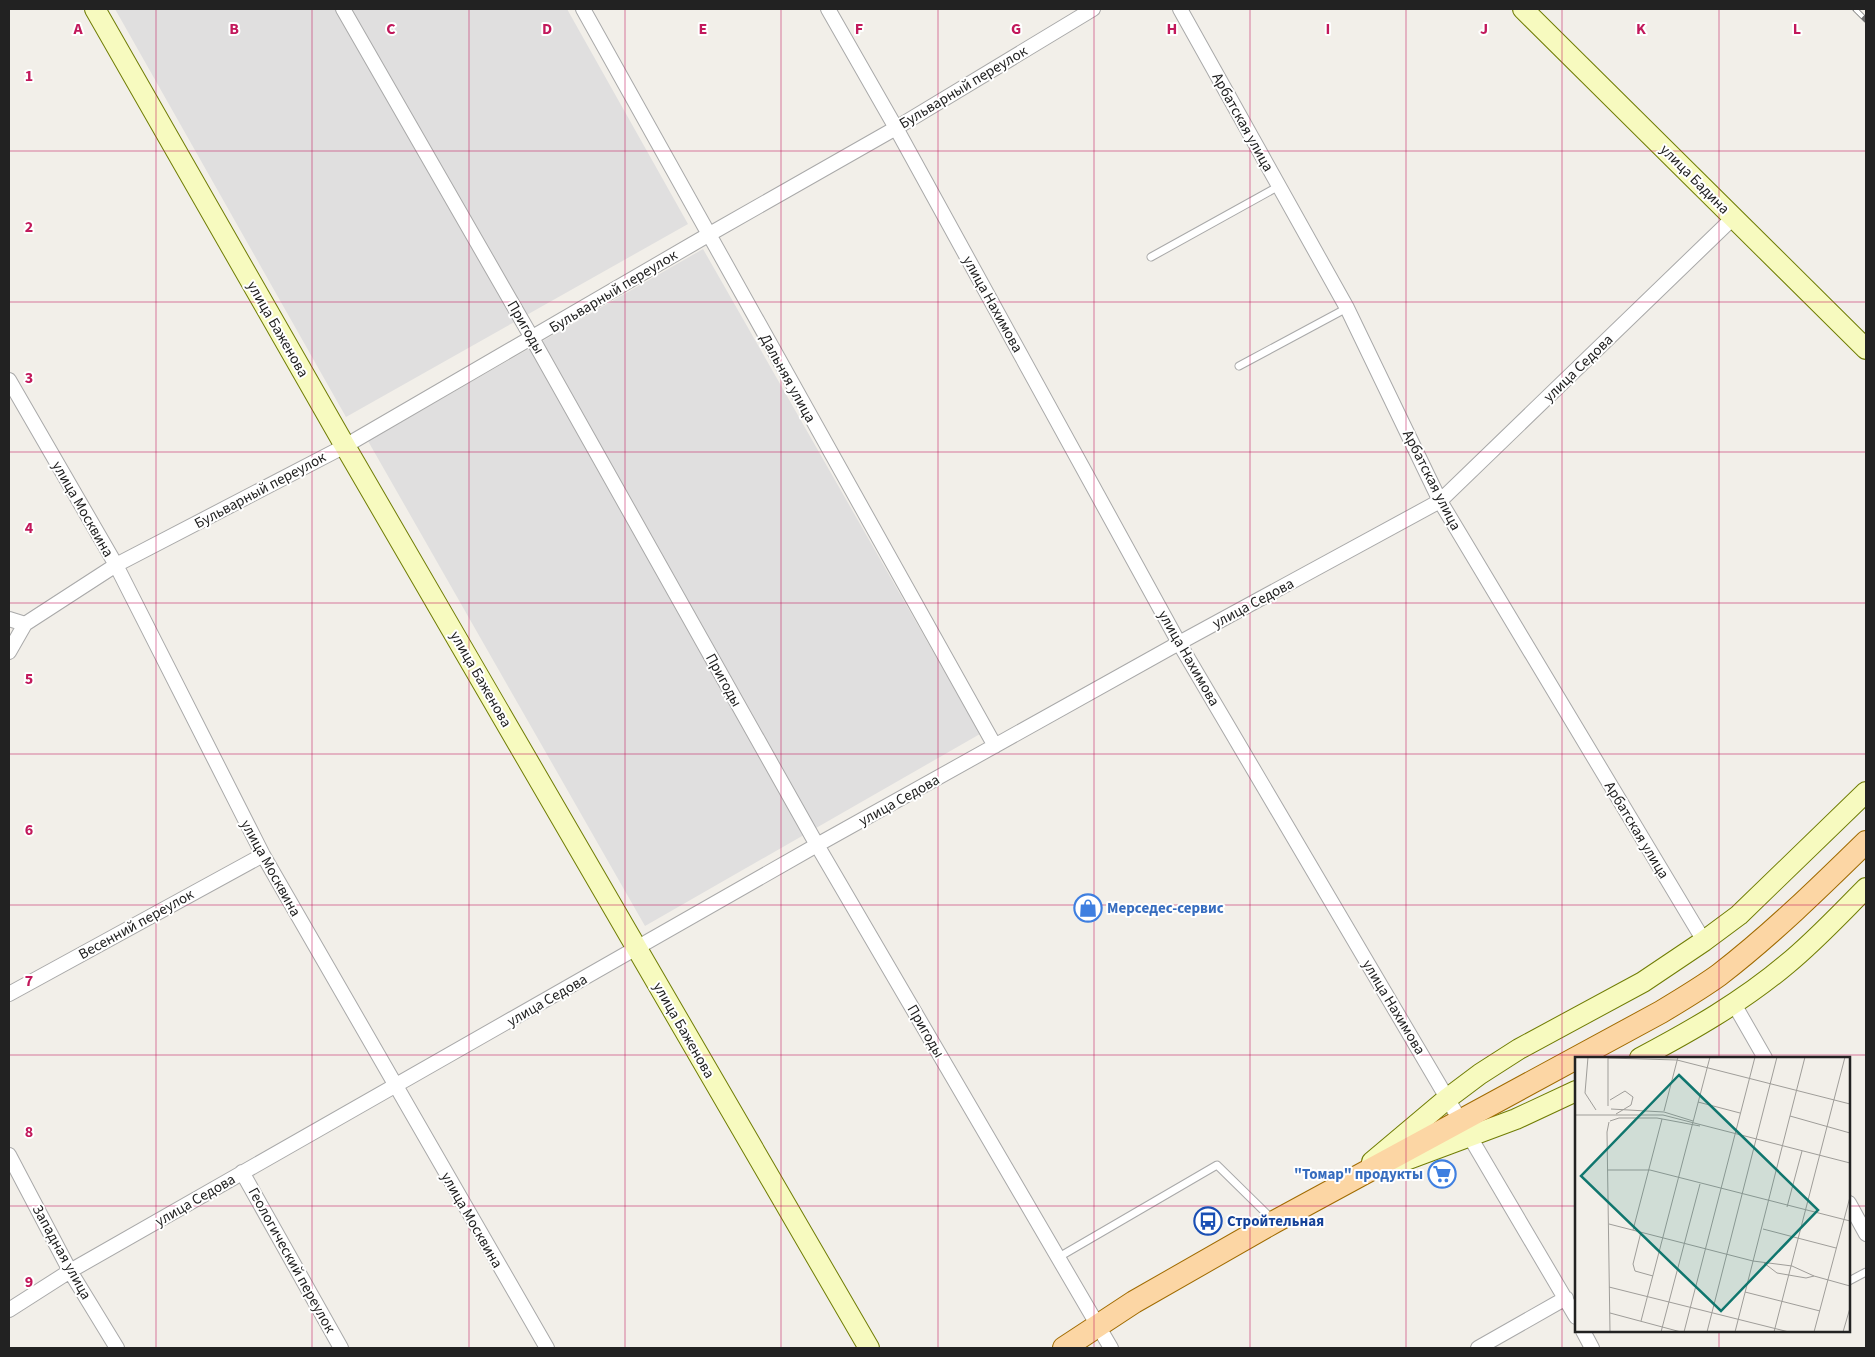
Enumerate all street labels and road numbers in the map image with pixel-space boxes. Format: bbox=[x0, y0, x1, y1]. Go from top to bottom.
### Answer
street label: Бульварный переулок bbox=[895, 40, 1032, 134]
street label: Арбатская улица bbox=[1207, 69, 1278, 176]
street label: улица Бадина bbox=[1655, 140, 1734, 219]
street label: Бульварный переулок bbox=[545, 244, 682, 338]
street label: улица Нахимова bbox=[957, 252, 1028, 356]
street label: улица Баженова bbox=[242, 277, 314, 381]
street label: Пригоды bbox=[502, 297, 549, 358]
street label: Дальняя улица bbox=[754, 330, 821, 427]
street label: улица Седова bbox=[1539, 330, 1618, 407]
street label: Арбатская улица bbox=[1397, 426, 1466, 534]
street label: Бульварный переулок bbox=[191, 447, 330, 534]
street label: улица Москвина bbox=[47, 457, 119, 561]
street label: улица Седова bbox=[1209, 573, 1298, 634]
street label: улица Нахимова bbox=[1153, 606, 1225, 710]
street label: улица Баженова bbox=[445, 627, 517, 731]
street label: Пригоды bbox=[700, 650, 747, 711]
street label: улица Седова bbox=[855, 770, 944, 831]
street label: Арбатская улица bbox=[1599, 778, 1674, 883]
street label: улица Москвина bbox=[235, 816, 306, 920]
street label: Весенний переулок bbox=[75, 884, 198, 965]
street label: улица Нахимова bbox=[1357, 956, 1430, 1059]
street label: улица Седова bbox=[503, 969, 591, 1032]
street label: улица Баженова bbox=[648, 978, 720, 1082]
street label: Пригоды bbox=[902, 1001, 949, 1062]
street label: улица Москвина bbox=[436, 1168, 508, 1272]
street label: улица Седова bbox=[151, 1169, 239, 1232]
street label: Геологический переулок bbox=[243, 1184, 341, 1337]
street label: Западная улица bbox=[27, 1201, 96, 1304]

